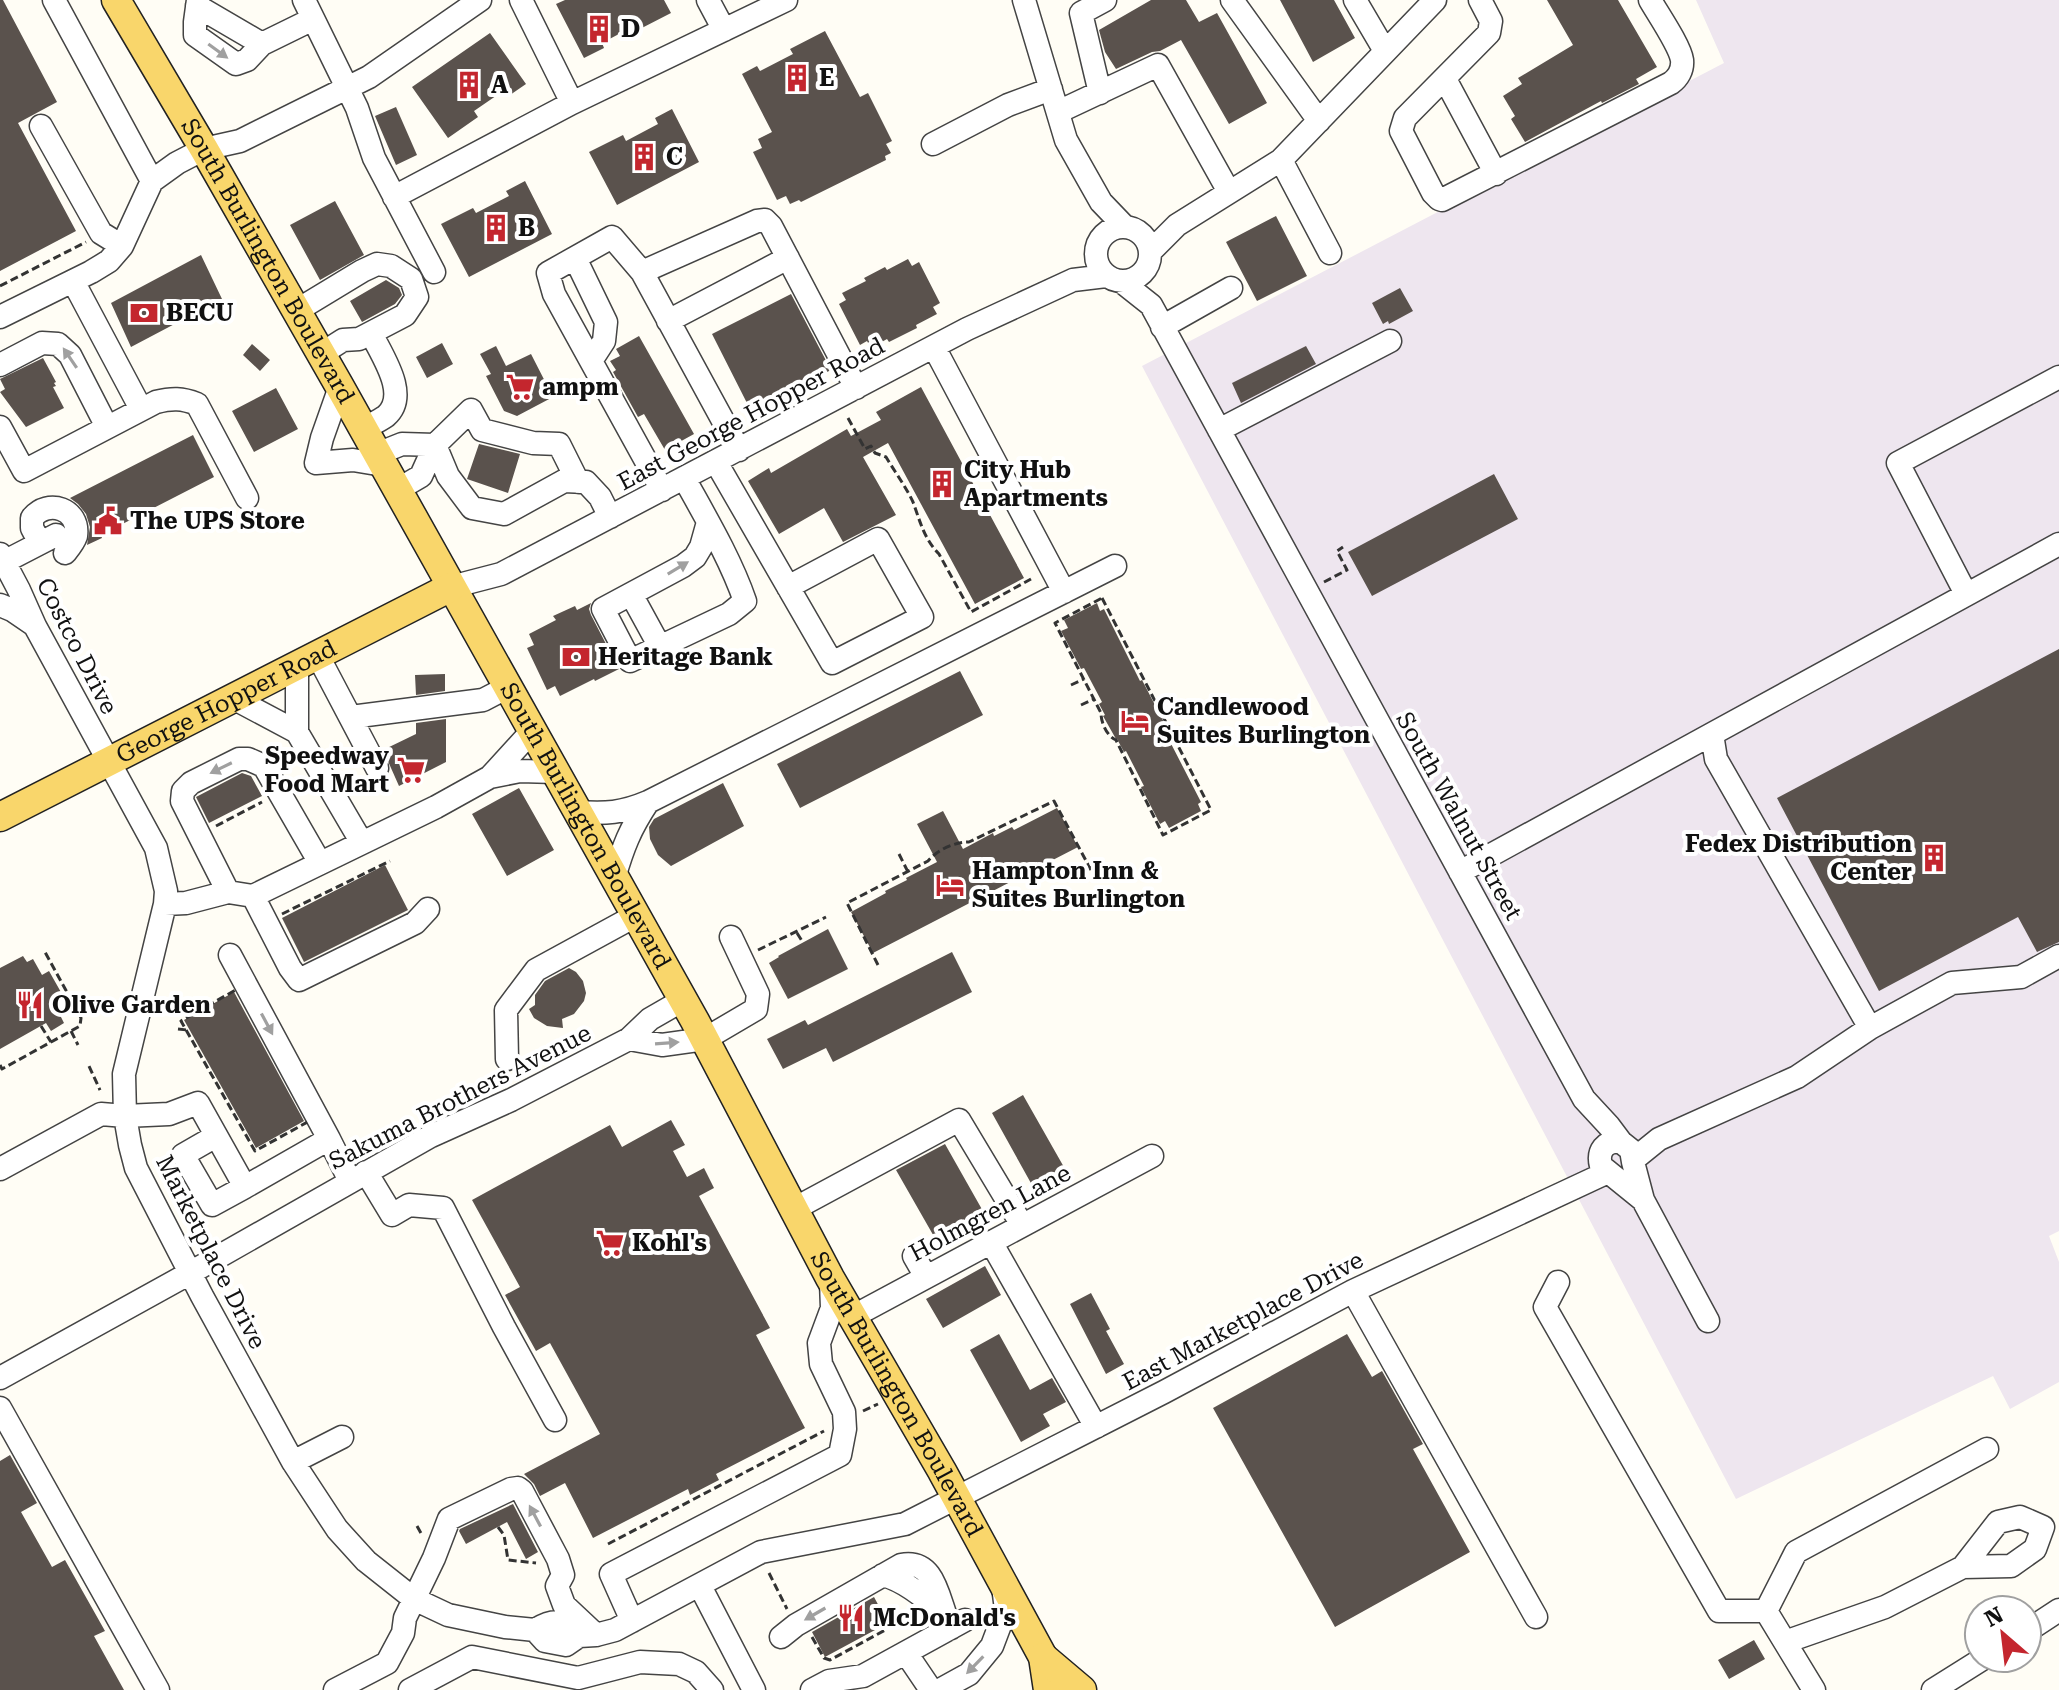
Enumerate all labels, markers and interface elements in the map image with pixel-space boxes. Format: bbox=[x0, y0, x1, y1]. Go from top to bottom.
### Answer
building icon: D bbox=[584, 14, 614, 44]
place label: D bbox=[621, 15, 640, 43]
one-way arrow bbox=[207, 43, 229, 59]
building icon: E bbox=[782, 63, 812, 93]
place label: E bbox=[819, 64, 835, 92]
building icon: A bbox=[454, 70, 484, 100]
place label: A bbox=[491, 71, 509, 99]
street label: South Burlington Boulevard bbox=[175, 114, 360, 408]
building icon: C bbox=[629, 142, 659, 172]
place label: C bbox=[666, 143, 683, 171]
building icon: B bbox=[481, 213, 511, 243]
place label: B bbox=[518, 214, 535, 242]
bank icon: BECU bbox=[129, 298, 159, 328]
place label: BECU bbox=[166, 299, 234, 327]
street label: East George Hopper Road bbox=[613, 332, 889, 496]
one-way arrow bbox=[62, 348, 77, 369]
supermarket icon: ampm bbox=[505, 372, 535, 402]
place label: ampm bbox=[542, 373, 619, 401]
place label: City Hub Apartments bbox=[964, 456, 1108, 512]
building icon: City Hub Apartments bbox=[927, 469, 957, 499]
public building icon: The UPS Store bbox=[93, 506, 123, 536]
place label: The UPS Store bbox=[130, 507, 305, 535]
one-way arrow bbox=[667, 561, 689, 575]
street label: Costco Drive bbox=[31, 573, 123, 719]
street label: George Hopper Road bbox=[112, 634, 341, 769]
bank icon: Heritage Bank bbox=[561, 642, 591, 672]
place label: Heritage Bank bbox=[598, 643, 773, 671]
street label: South Burlington Boulevard bbox=[494, 678, 677, 974]
place label: Candlewood Suites Burlington bbox=[1157, 693, 1370, 749]
hotel icon: Candlewood Suites Burlington bbox=[1120, 706, 1150, 736]
street label: South Walnut Street bbox=[1390, 707, 1528, 925]
place label: Speedway Food Mart bbox=[264, 742, 389, 798]
supermarket icon: Speedway Food Mart bbox=[396, 755, 426, 785]
one-way arrow bbox=[209, 761, 232, 775]
place label: Fedex Distribution Center bbox=[1685, 830, 1912, 886]
building icon: Fedex Distribution Center bbox=[1919, 843, 1949, 873]
place label: Hampton Inn & Suites Burlington bbox=[972, 857, 1185, 913]
hotel icon: Hampton Inn & Suites Burlington bbox=[935, 870, 965, 900]
restaurant icon: Olive Garden bbox=[15, 990, 45, 1020]
place label: Olive Garden bbox=[52, 991, 211, 1019]
one-way arrow bbox=[260, 1013, 274, 1035]
street label: Sakuma Brothers Avenue bbox=[324, 1019, 596, 1175]
one-way arrow bbox=[655, 1036, 680, 1049]
street label: Marketplace Drive bbox=[150, 1151, 272, 1353]
street label: Holmgren Lane bbox=[905, 1159, 1075, 1267]
supermarket icon: Kohl's bbox=[595, 1228, 625, 1258]
place label: Kohl's bbox=[632, 1229, 707, 1257]
street label: East Marketplace Drive bbox=[1118, 1246, 1368, 1396]
street label: South Burlington Boulevard bbox=[805, 1247, 989, 1541]
one-way arrow bbox=[529, 1505, 542, 1528]
north arrow bbox=[1963, 1594, 2043, 1674]
text: N bbox=[1980, 1602, 2007, 1632]
restaurant icon: McDonald's bbox=[836, 1603, 866, 1633]
place label: McDonald's bbox=[873, 1604, 1016, 1632]
one-way arrow bbox=[804, 1607, 826, 1621]
one-way arrow bbox=[967, 1655, 985, 1674]

